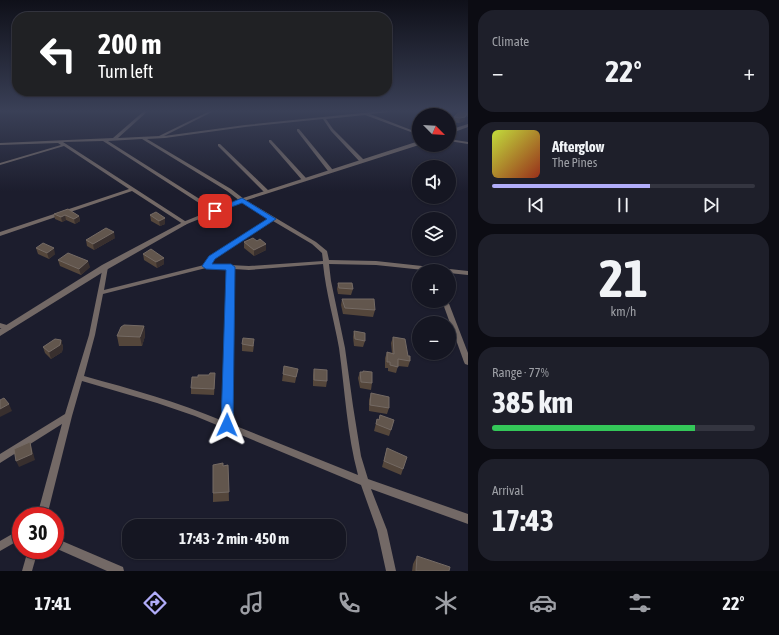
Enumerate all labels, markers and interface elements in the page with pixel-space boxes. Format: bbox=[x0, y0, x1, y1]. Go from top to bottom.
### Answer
icon: left bbox=[32, 28, 84, 80]
text: 200 m bbox=[98, 28, 161, 60]
text: Climate bbox=[492, 34, 529, 49]
text: 22° bbox=[605, 54, 642, 88]
text: − bbox=[492, 59, 503, 85]
text: + bbox=[744, 59, 755, 85]
text: Turn left bbox=[98, 61, 153, 82]
north arrow bbox=[412, 108, 456, 152]
map controls bbox=[412, 108, 456, 360]
text: Afterglow bbox=[552, 138, 605, 155]
text: The Pines bbox=[552, 155, 597, 170]
button: sound bbox=[412, 160, 456, 204]
pin bbox=[198, 194, 232, 228]
icon: previous bbox=[525, 194, 547, 216]
icon: pause bbox=[612, 194, 634, 216]
icon: next bbox=[700, 194, 722, 216]
icon: arrive bbox=[204, 200, 226, 222]
button: layers bbox=[412, 212, 456, 256]
text: 21 bbox=[599, 248, 648, 308]
button: + bbox=[412, 264, 456, 308]
text: km/h bbox=[611, 304, 636, 319]
button: − bbox=[412, 316, 456, 360]
text: Range · 77% bbox=[492, 365, 549, 380]
text: 385 km bbox=[492, 385, 573, 419]
position arrow bbox=[206, 404, 248, 446]
text: Arrival bbox=[492, 483, 524, 498]
text: 17:43 bbox=[492, 503, 554, 537]
speed limit sign: 30 bbox=[12, 507, 64, 559]
text: 17:43 · 2 min · 450 m bbox=[179, 530, 289, 547]
icon: directions bbox=[141, 589, 169, 617]
icon: music bbox=[238, 589, 266, 617]
icon: phone bbox=[335, 589, 363, 617]
icon: climate bbox=[432, 589, 460, 617]
icon: car bbox=[529, 589, 557, 617]
icon: filters bbox=[626, 589, 654, 617]
text: 17:41 bbox=[35, 593, 72, 614]
text: 22° bbox=[723, 593, 744, 614]

